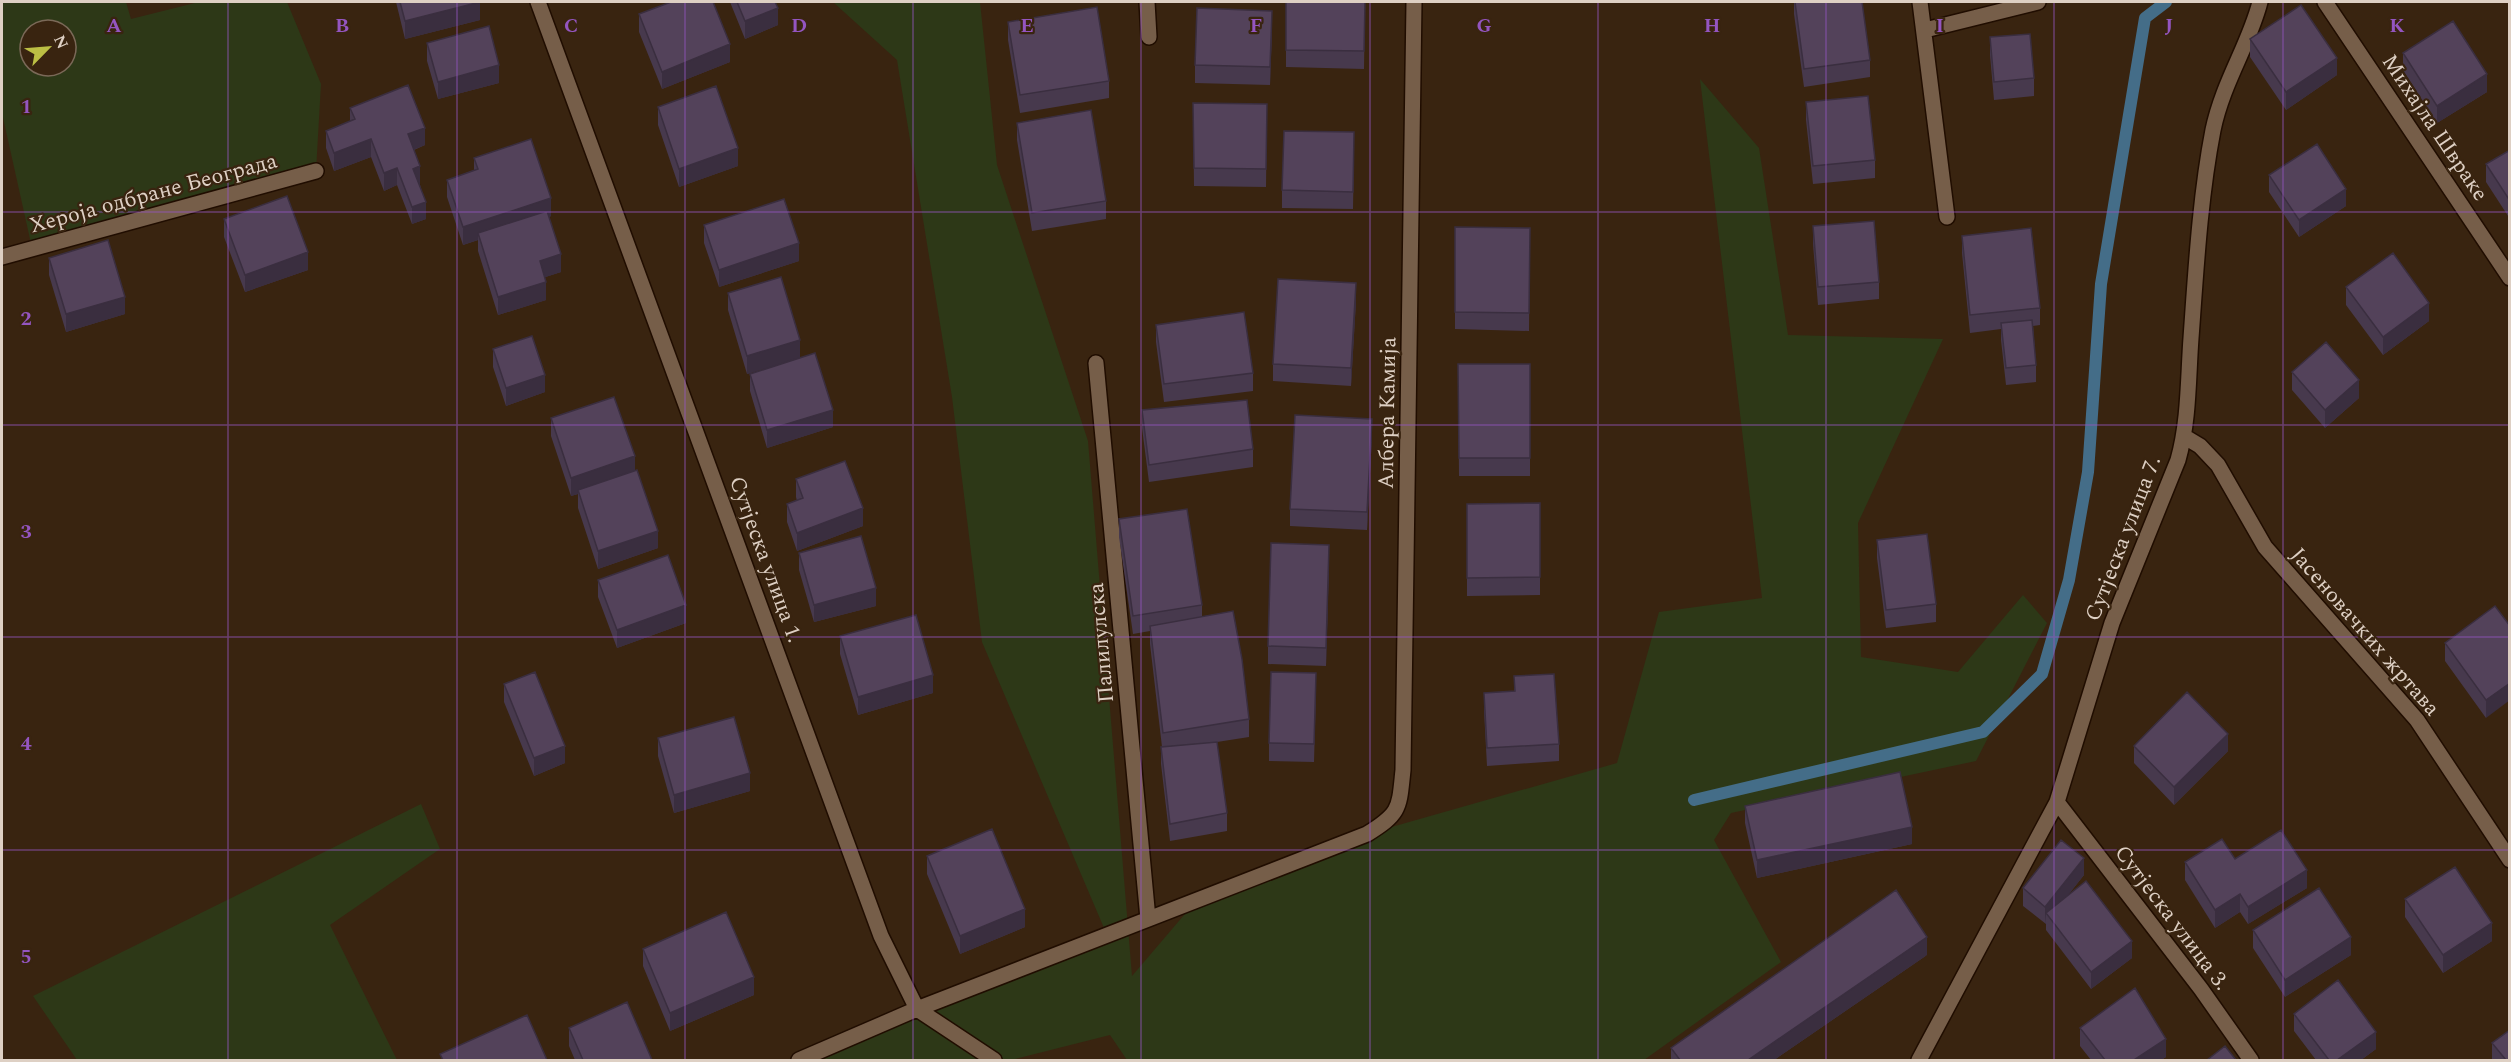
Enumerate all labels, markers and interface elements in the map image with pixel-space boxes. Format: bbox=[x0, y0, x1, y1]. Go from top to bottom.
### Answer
text: A bbox=[106, 11, 122, 41]
text: B bbox=[335, 11, 349, 41]
text: C bbox=[564, 11, 578, 41]
text: D bbox=[791, 11, 807, 41]
text: E bbox=[1020, 11, 1034, 41]
text: F bbox=[1250, 11, 1262, 41]
text: G bbox=[1476, 11, 1492, 41]
text: H bbox=[1704, 11, 1720, 41]
text: I bbox=[1936, 11, 1944, 41]
text: J bbox=[2165, 11, 2173, 41]
text: K bbox=[2389, 11, 2405, 41]
north arrow bbox=[18, 18, 78, 78]
text: N bbox=[47, 31, 74, 53]
street label: Михајла Швраке bbox=[2373, 48, 2496, 208]
text: 1 bbox=[20, 92, 32, 122]
street label: Хероја одбране Београда bbox=[26, 144, 281, 242]
text: 2 bbox=[20, 304, 32, 334]
street label: Албера Камија bbox=[1370, 336, 1405, 489]
street label: Сутјеска улица 7. bbox=[2077, 451, 2170, 626]
street label: Сутјеска улица 1. bbox=[720, 472, 811, 647]
text: 3 bbox=[20, 517, 32, 547]
street label: Јасеновачких жртава bbox=[2282, 540, 2448, 724]
street label: Палилулска bbox=[1080, 581, 1123, 704]
text: 4 bbox=[20, 729, 32, 759]
street label: Сутјеска улица 3. bbox=[2106, 838, 2238, 998]
text: 5 bbox=[20, 942, 32, 972]

